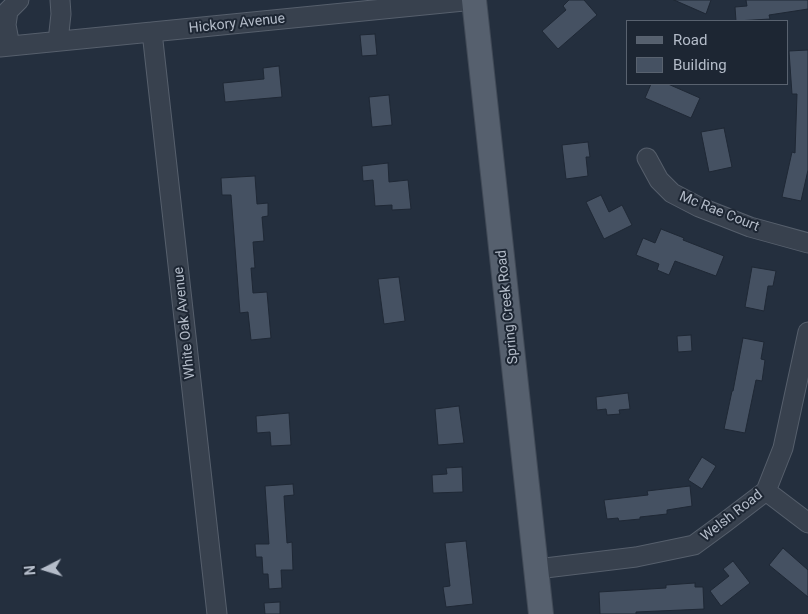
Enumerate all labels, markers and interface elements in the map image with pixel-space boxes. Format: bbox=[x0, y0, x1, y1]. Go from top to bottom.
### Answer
street label: Hickory Avenue bbox=[188, 11, 286, 37]
legend bbox=[626, 20, 788, 85]
text: Road bbox=[673, 31, 707, 49]
text: Building bbox=[673, 56, 727, 74]
street label: Mc Rae Court bbox=[677, 188, 761, 236]
street label: Spring Creek Road bbox=[494, 249, 522, 365]
street label: White Oak Avenue bbox=[171, 266, 199, 380]
street label: Welsh Road bbox=[698, 487, 766, 545]
north arrow bbox=[20, 544, 70, 594]
text: N bbox=[22, 565, 38, 576]

